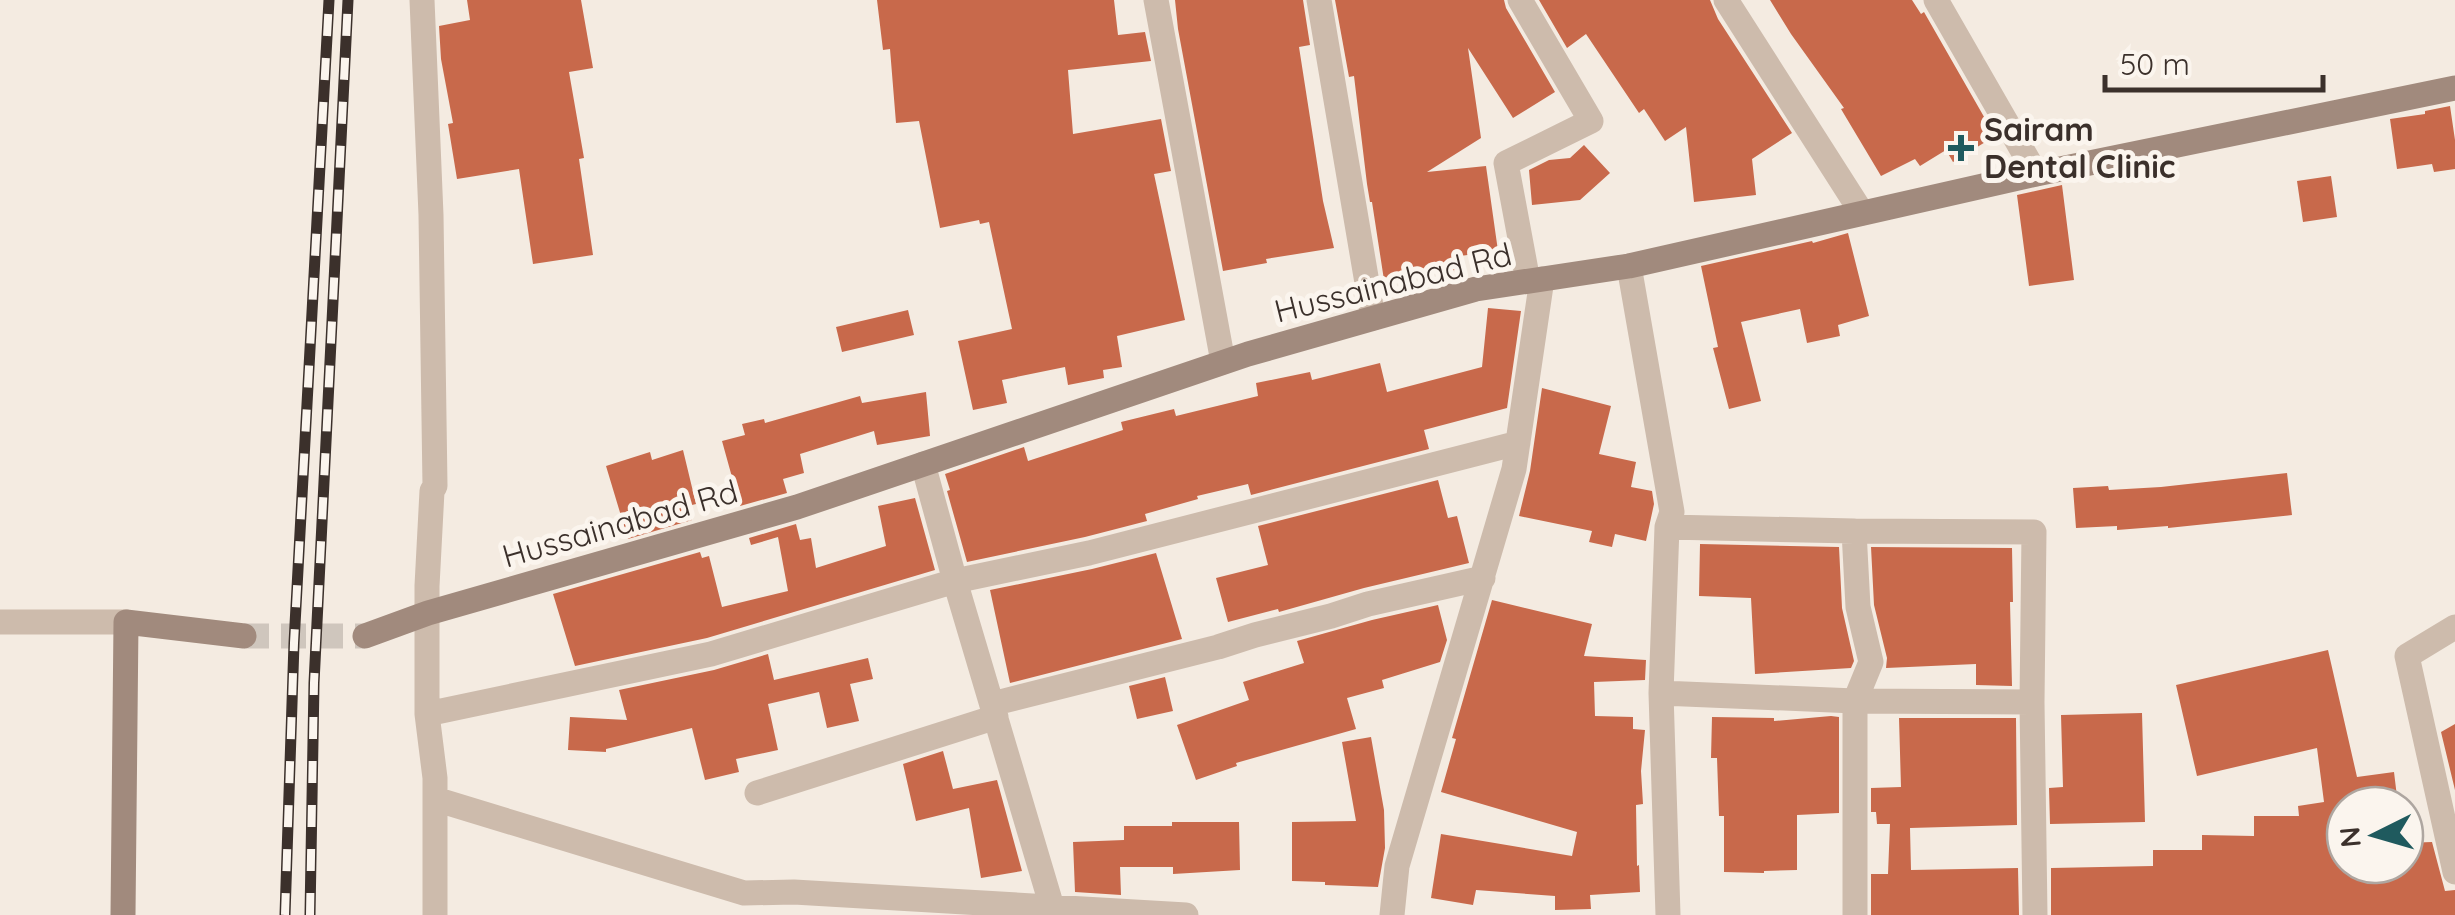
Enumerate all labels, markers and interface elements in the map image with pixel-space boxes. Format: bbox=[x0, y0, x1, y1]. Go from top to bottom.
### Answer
scale bar bbox=[2105, 30, 2322, 92]
text: 50 m bbox=[2120, 45, 2190, 83]
place label: Sairam Dental Clinic bbox=[1984, 109, 2175, 186]
marker: Sairam Dental Clinic bbox=[1948, 135, 1974, 161]
street label: Hussainabad Rd bbox=[1270, 233, 1516, 331]
street label: Hussainabad Rd bbox=[497, 470, 742, 576]
north arrow bbox=[2325, 785, 2425, 885]
text: N bbox=[2331, 825, 2368, 849]

